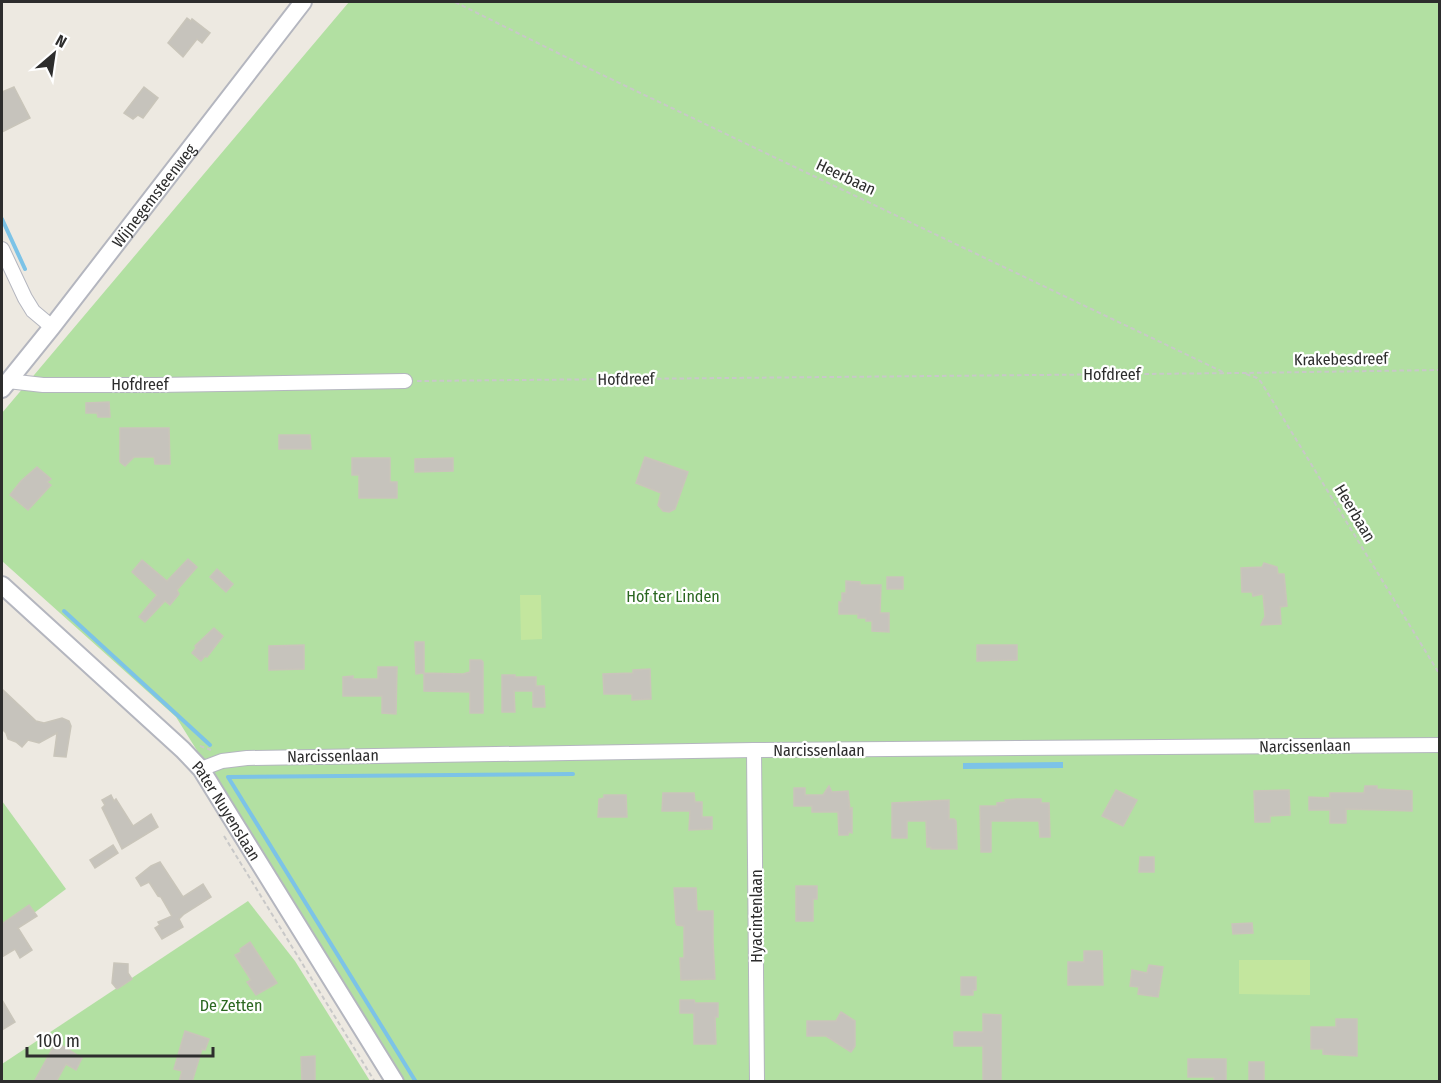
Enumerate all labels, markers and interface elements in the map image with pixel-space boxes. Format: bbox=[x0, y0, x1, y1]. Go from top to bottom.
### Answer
north arrow bbox=[24, 24, 84, 84]
text: N bbox=[52, 31, 70, 52]
street label: Wijnegemsteenweg bbox=[108, 139, 200, 251]
street label: Heerbaan bbox=[813, 155, 879, 199]
street label: Krakebesdreef bbox=[1294, 349, 1389, 369]
street label: Hofdreef bbox=[1083, 365, 1142, 384]
street label: Hofdreef bbox=[597, 369, 656, 389]
street label: Hofdreef bbox=[111, 375, 170, 394]
street label: Heerbaan bbox=[1331, 481, 1379, 545]
park label: Hof ter Linden bbox=[626, 587, 720, 606]
street label: Narcissenlaan bbox=[1259, 736, 1351, 756]
street label: Narcissenlaan bbox=[773, 741, 865, 760]
street label: Narcissenlaan bbox=[287, 746, 379, 766]
street label: Pater Nuyenslaan bbox=[188, 757, 265, 864]
street label: Hyacintenlaan bbox=[747, 869, 766, 963]
park label: De Zetten bbox=[200, 996, 262, 1015]
scale bar bbox=[27, 1020, 213, 1058]
text: 100 m bbox=[36, 1030, 80, 1052]

